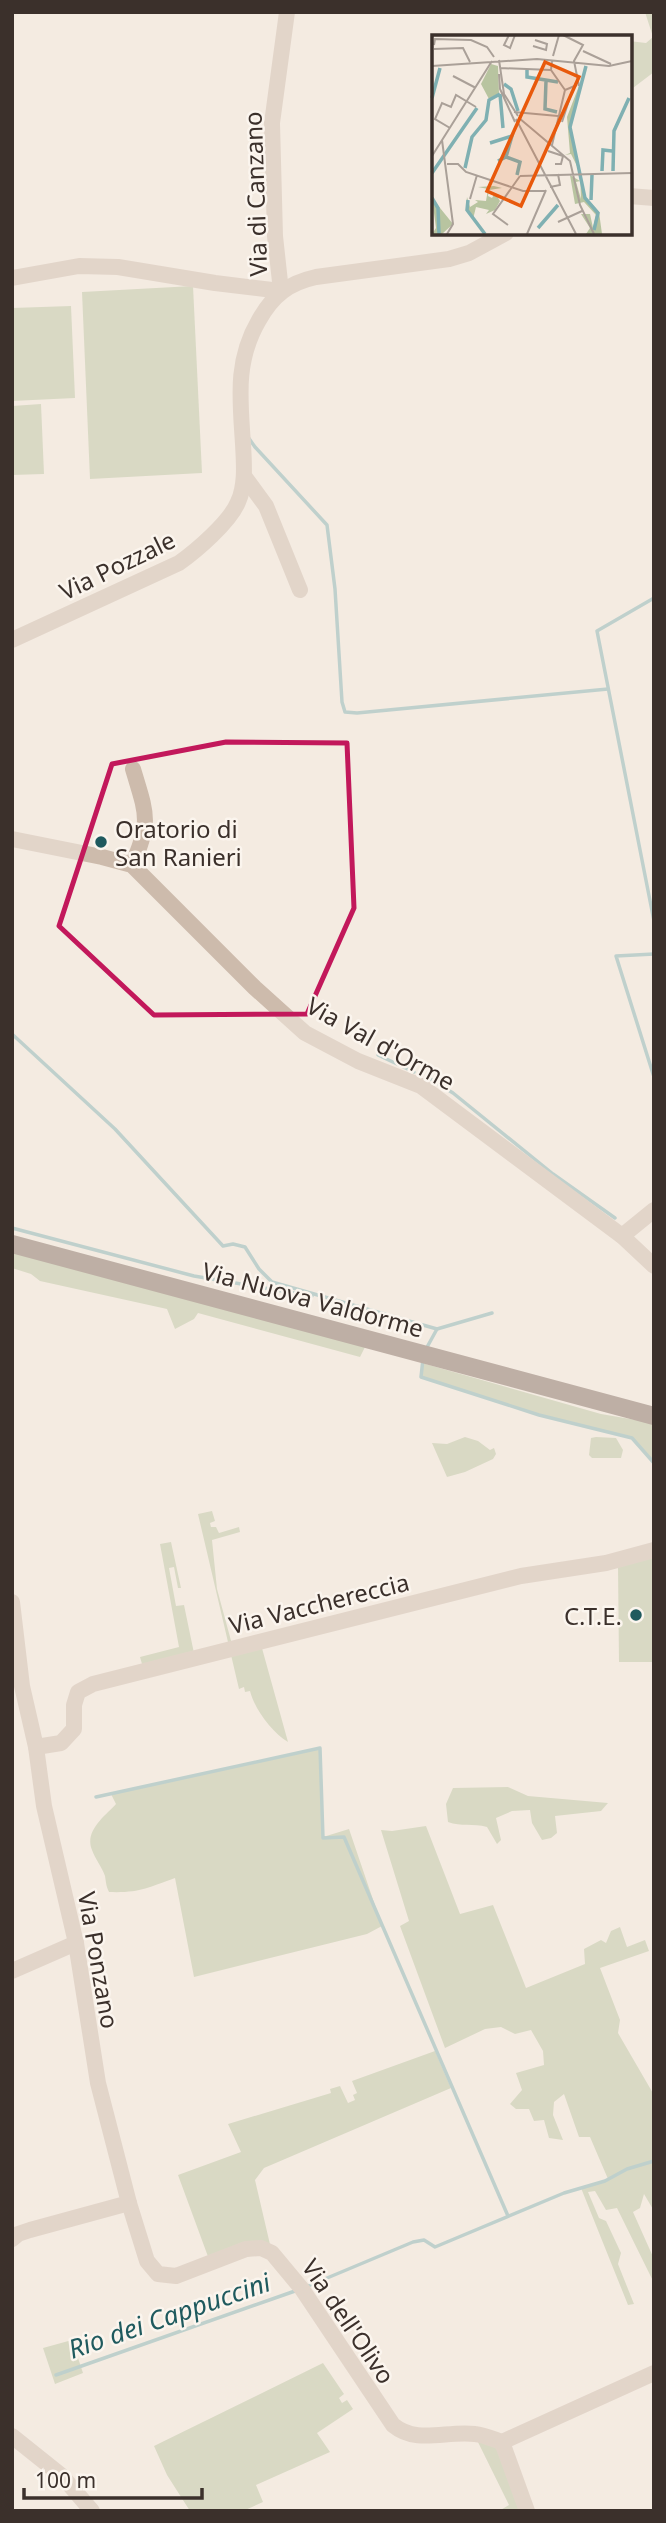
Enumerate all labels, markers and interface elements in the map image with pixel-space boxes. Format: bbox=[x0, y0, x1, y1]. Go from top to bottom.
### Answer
inset map bbox=[432, 35, 631, 234]
street label: Via di Canzano bbox=[236, 111, 274, 277]
street label: Via Pozzale bbox=[54, 523, 180, 607]
place label: Oratorio di San Ranieri bbox=[115, 812, 242, 873]
marker: Oratorio di San Ranieri bbox=[93, 834, 109, 850]
street label: Via Val d'Orme bbox=[301, 989, 461, 1097]
street label: Via Nuova Valdorme bbox=[199, 1254, 427, 1344]
street label: Via Vacchereccia bbox=[225, 1565, 413, 1641]
place label: C.T.E. bbox=[564, 1599, 622, 1632]
marker: C.T.E. bbox=[628, 1607, 644, 1623]
street label: Via Ponzano bbox=[71, 1889, 127, 2031]
street label: Via dell'Olivo bbox=[295, 2252, 403, 2390]
water label: Rio dei Cappuccini bbox=[63, 2263, 276, 2366]
scale bar bbox=[24, 2456, 203, 2500]
text: 100 m bbox=[35, 2466, 96, 2494]

